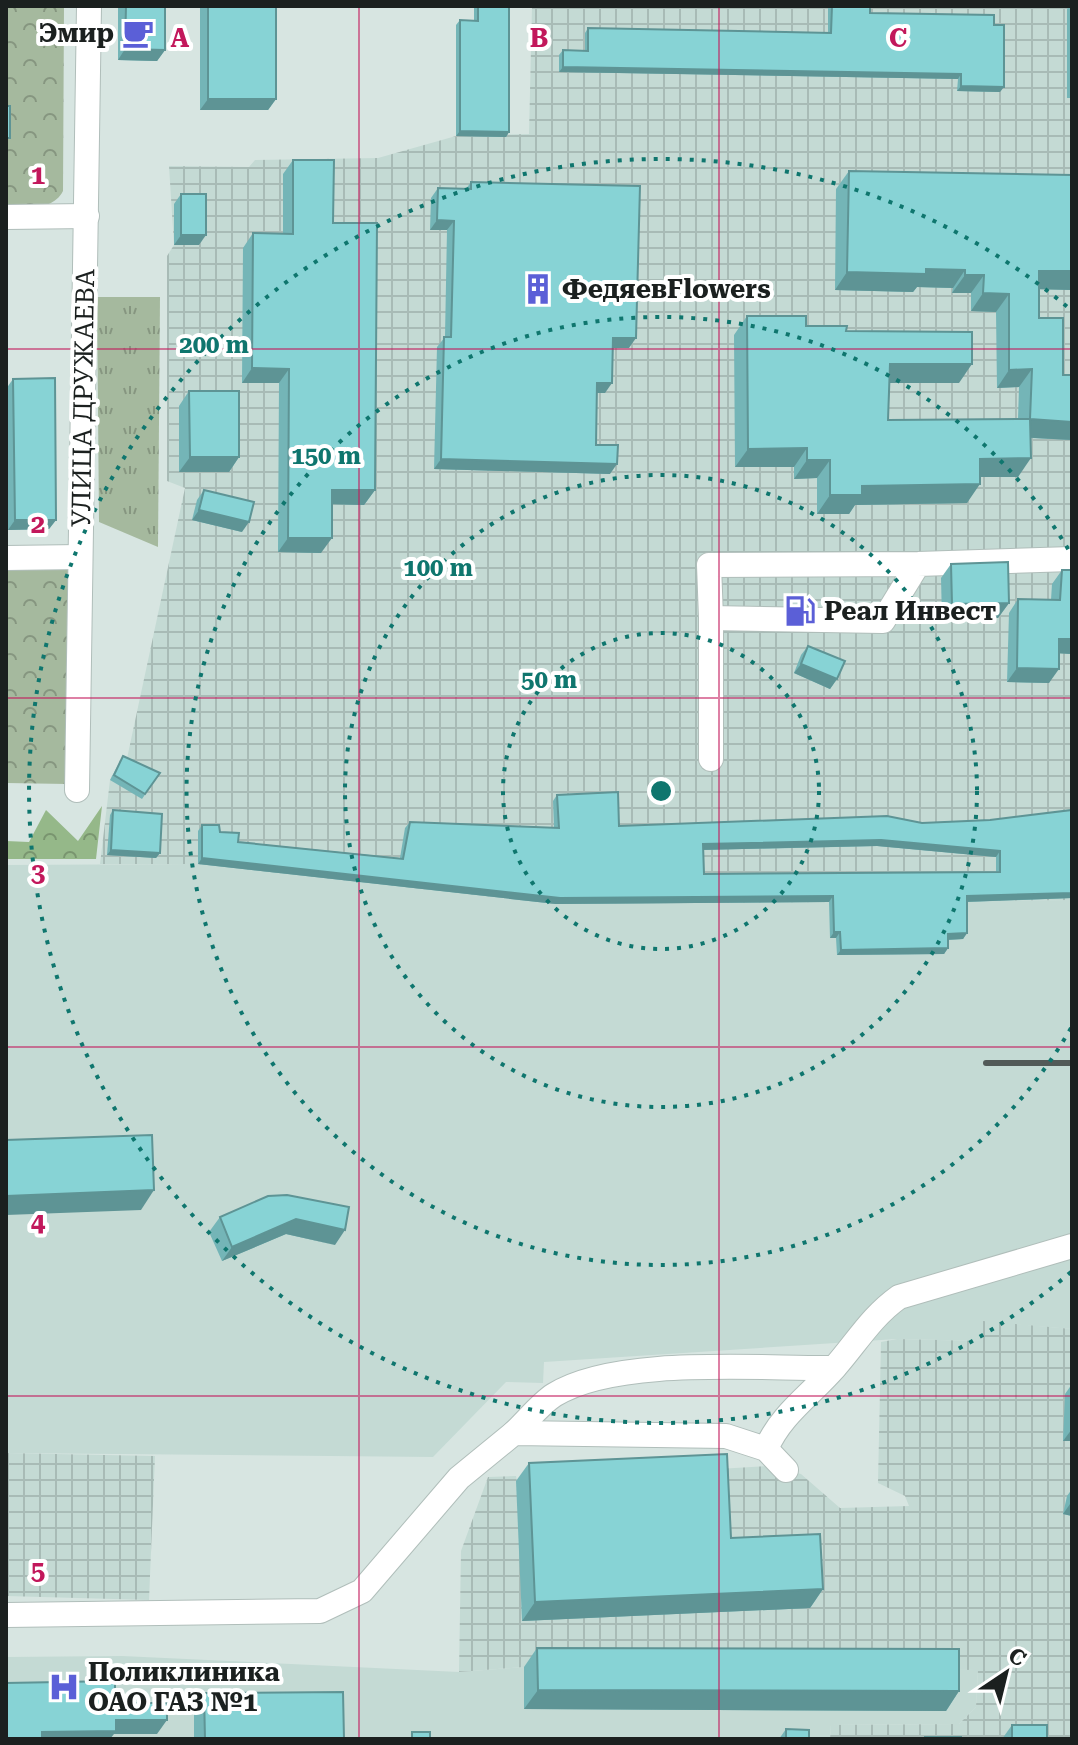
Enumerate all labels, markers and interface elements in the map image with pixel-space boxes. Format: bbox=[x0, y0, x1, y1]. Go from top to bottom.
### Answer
cafe icon: Эмир bbox=[121, 16, 155, 50]
place label: Эмир bbox=[39, 18, 114, 48]
text: A bbox=[171, 23, 190, 53]
text: B bbox=[530, 23, 548, 53]
text: C bbox=[889, 23, 907, 53]
text: 1 bbox=[31, 160, 45, 190]
street label: УЛИЦА ДРУЖАЕВА bbox=[66, 269, 100, 527]
building icon: ФедяевFlowers bbox=[521, 272, 555, 306]
place label: ФедяевFlowers bbox=[562, 274, 771, 304]
text: 200 m bbox=[179, 331, 249, 359]
text: 150 m bbox=[291, 442, 361, 470]
text: 2 bbox=[31, 509, 45, 539]
text: 100 m bbox=[403, 554, 473, 582]
fuel station icon: Реал Инвест bbox=[783, 594, 817, 628]
place label: Реал Инвест bbox=[824, 596, 997, 626]
text: 50 m bbox=[521, 666, 577, 694]
centre of rings bbox=[647, 777, 675, 805]
text: 3 bbox=[31, 858, 45, 888]
text: 4 bbox=[31, 1207, 46, 1237]
text: 5 bbox=[31, 1556, 45, 1586]
north arrow bbox=[966, 1633, 1046, 1713]
text: С bbox=[1004, 1642, 1031, 1672]
place label: Поликлиника ОАО ГАЗ №1 bbox=[88, 1657, 280, 1717]
hospital icon: Поликлиника ОАО ГАЗ №1 bbox=[47, 1670, 81, 1704]

